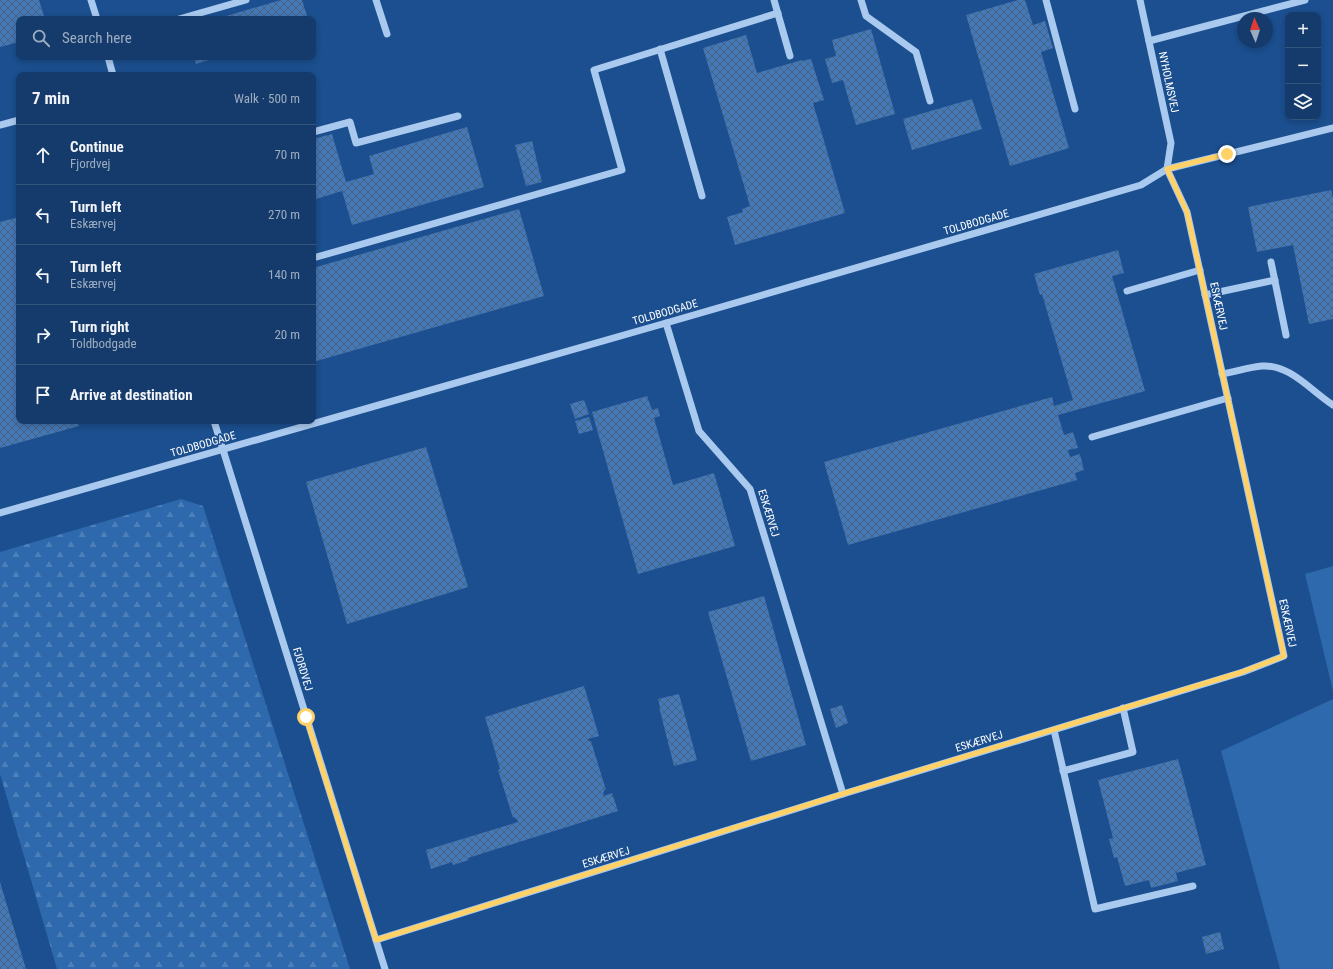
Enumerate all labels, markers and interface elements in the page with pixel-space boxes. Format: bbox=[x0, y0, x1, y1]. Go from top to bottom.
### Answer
north arrow bbox=[1237, 12, 1273, 48]
map controls bbox=[1285, 12, 1321, 120]
button: + bbox=[1285, 12, 1321, 48]
search box bbox=[16, 16, 316, 60]
icon: search bbox=[30, 27, 52, 49]
text: Search here bbox=[62, 29, 132, 47]
button: − bbox=[1285, 48, 1321, 84]
street label: NYHOLMSVEJ bbox=[1156, 50, 1181, 114]
button: layers bbox=[1285, 84, 1321, 120]
text: 7 min bbox=[32, 88, 70, 108]
text: Walk · 500 m bbox=[234, 91, 300, 106]
text: Continue bbox=[70, 138, 124, 156]
icon: ahead bbox=[32, 144, 54, 166]
route end bbox=[1218, 145, 1236, 163]
text: 70 m bbox=[274, 147, 300, 162]
text: Fjordvej bbox=[70, 156, 110, 171]
text: Turn left bbox=[70, 198, 121, 216]
icon: left bbox=[32, 204, 54, 226]
text: 270 m bbox=[268, 207, 300, 222]
street label: TOLDBODGADE bbox=[942, 207, 1011, 238]
text: Eskærvej bbox=[70, 216, 116, 231]
text: Turn left bbox=[70, 258, 121, 276]
icon: left bbox=[32, 264, 54, 286]
text: 140 m bbox=[268, 267, 300, 282]
text: Eskærvej bbox=[70, 276, 116, 291]
street label: ESKÆRVEJ bbox=[1207, 281, 1230, 331]
street label: TOLDBODGADE bbox=[631, 297, 700, 328]
text: Turn right bbox=[70, 318, 129, 336]
icon: right bbox=[32, 324, 54, 346]
text: 20 m bbox=[274, 327, 300, 342]
text: Toldbodgade bbox=[70, 336, 137, 351]
icon: arrive bbox=[32, 384, 54, 406]
text: Arrive at destination bbox=[70, 386, 193, 404]
street label: TOLDBODGADE bbox=[169, 429, 238, 460]
street label: ESKÆRVEJ bbox=[755, 488, 782, 538]
street label: ESKÆRVEJ bbox=[1276, 598, 1299, 648]
street label: FJORDVEJ bbox=[290, 646, 315, 692]
route start bbox=[297, 708, 315, 726]
street label: ESKÆRVEJ bbox=[954, 728, 1004, 755]
street label: ESKÆRVEJ bbox=[581, 844, 631, 871]

